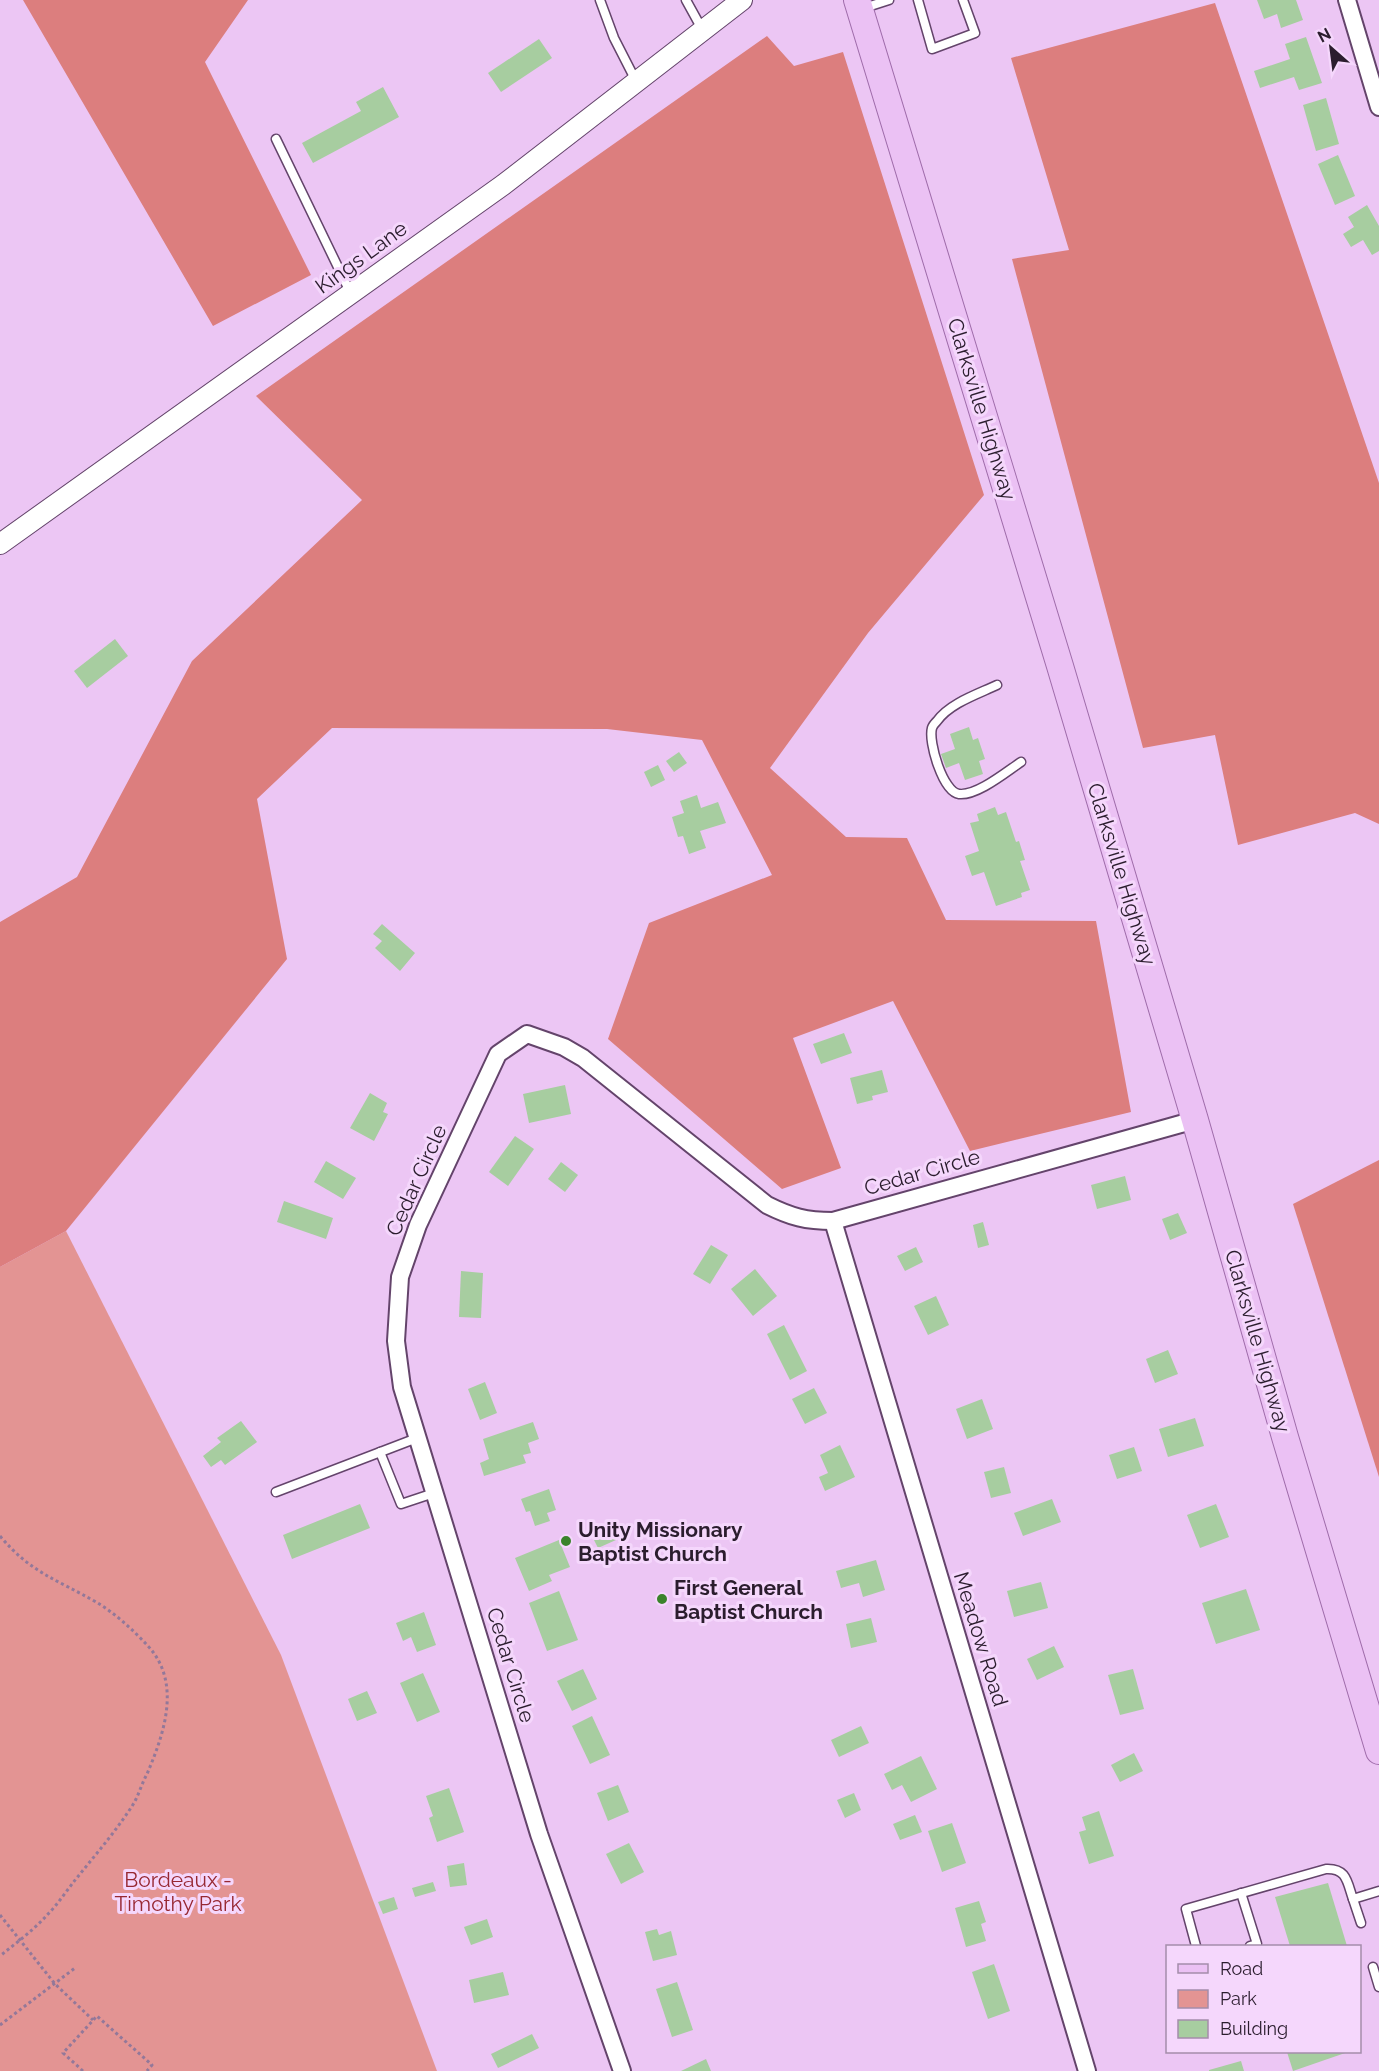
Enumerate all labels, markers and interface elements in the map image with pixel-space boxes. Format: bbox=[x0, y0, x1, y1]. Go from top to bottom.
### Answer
north arrow bbox=[1301, 18, 1361, 78]
text: N bbox=[1314, 24, 1334, 46]
street label: Kings Lane bbox=[310, 215, 412, 299]
street label: Clarksville Highway bbox=[942, 315, 1022, 503]
street label: Clarksville Highway bbox=[1082, 780, 1162, 968]
street label: Cedar Circle bbox=[380, 1121, 452, 1239]
street label: Cedar Circle bbox=[861, 1144, 983, 1200]
street label: Clarksville Highway bbox=[1220, 1247, 1296, 1435]
place label: Unity Missionary Baptist Church bbox=[578, 1517, 743, 1566]
marker: Unity Missionary Baptist Church bbox=[559, 1534, 573, 1548]
street label: Meadow Road bbox=[949, 1569, 1013, 1709]
place label: First General Baptist Church bbox=[674, 1575, 823, 1624]
marker: First General Baptist Church bbox=[655, 1592, 669, 1606]
street label: Cedar Circle bbox=[482, 1604, 540, 1726]
park label: Bordeaux - Timothy Park bbox=[114, 1867, 242, 1916]
legend bbox=[1166, 1945, 1361, 2053]
text: Road bbox=[1220, 1958, 1263, 1979]
text: Park bbox=[1220, 1988, 1257, 2009]
text: Building bbox=[1220, 2018, 1288, 2039]

